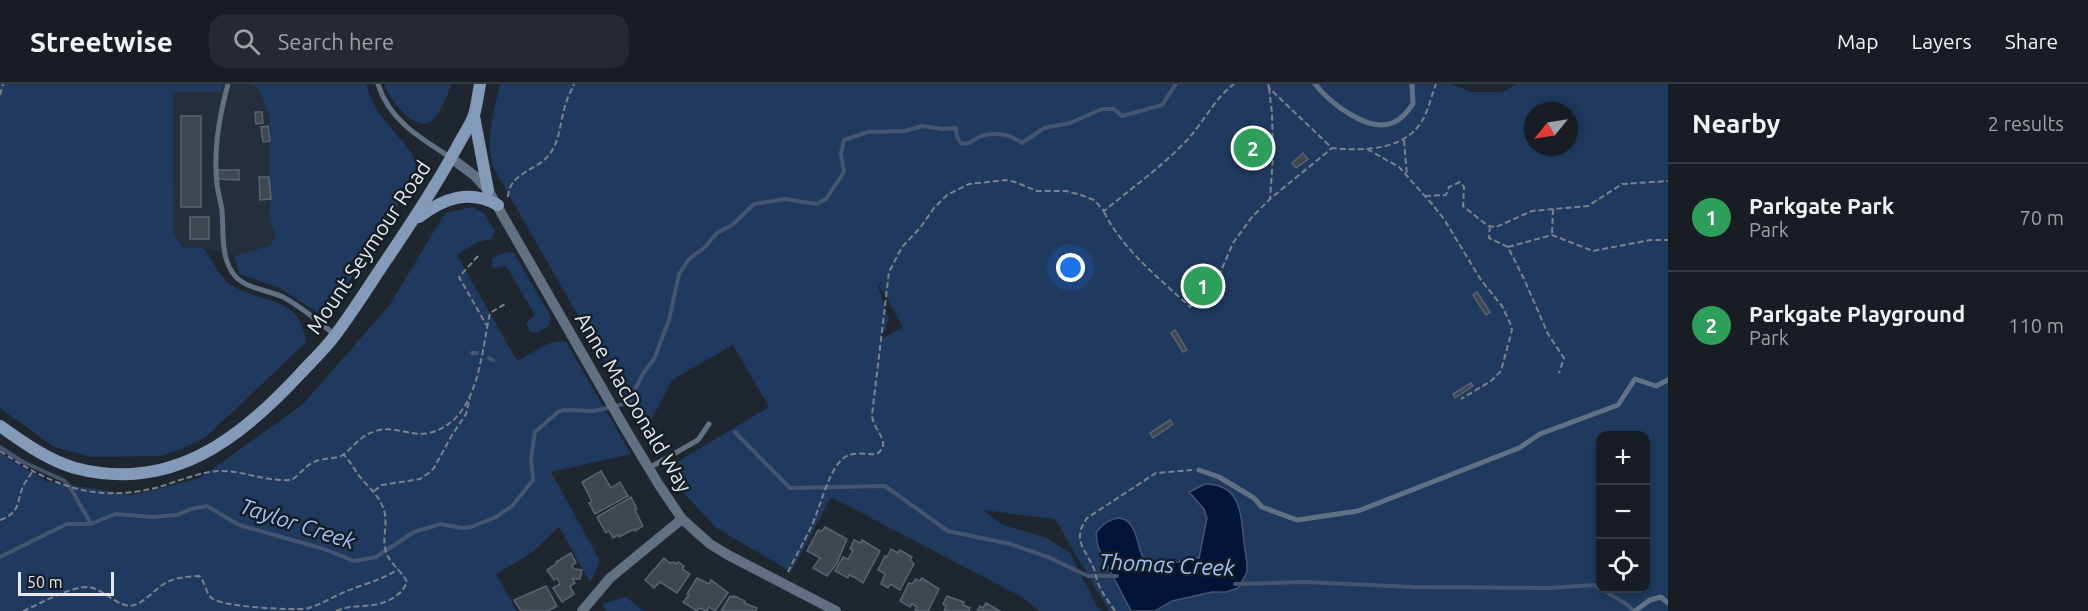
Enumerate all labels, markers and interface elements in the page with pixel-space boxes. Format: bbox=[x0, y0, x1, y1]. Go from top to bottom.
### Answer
search box bbox=[209, 14, 629, 68]
icon: search bbox=[230, 25, 263, 58]
text: Streetwise bbox=[30, 26, 173, 57]
text: Search here bbox=[278, 29, 394, 54]
text: Map bbox=[1837, 29, 1878, 53]
text: Layers bbox=[1911, 29, 1972, 53]
text: Share bbox=[2005, 29, 2058, 53]
north arrow bbox=[1524, 102, 1578, 156]
text: Nearby bbox=[1692, 109, 1780, 138]
text: 2 results bbox=[1988, 112, 2064, 135]
pin: 2 bbox=[1234, 126, 1272, 170]
street label: Mount Seymour Road bbox=[301, 156, 435, 338]
text: Parkgate Park bbox=[1749, 193, 1894, 218]
text: 1 bbox=[1706, 206, 1717, 229]
text: 70 m bbox=[2020, 206, 2064, 229]
text: Park bbox=[1749, 218, 1789, 241]
your location bbox=[1056, 253, 1085, 282]
pin: 1 bbox=[1184, 264, 1222, 308]
text: Parkgate Playground bbox=[1749, 301, 1965, 326]
street label: Anne MacDonald Way bbox=[571, 308, 697, 496]
text: 2 bbox=[1706, 314, 1717, 337]
text: 110 m bbox=[2008, 314, 2064, 337]
text: Park bbox=[1749, 326, 1789, 349]
map controls bbox=[1596, 431, 1650, 593]
button: + bbox=[1596, 431, 1650, 485]
button: − bbox=[1596, 485, 1650, 539]
water label: Taylor Creek bbox=[237, 493, 359, 554]
button: locate bbox=[1596, 539, 1650, 593]
water label: Thomas Creek bbox=[1098, 548, 1236, 580]
scale bar bbox=[18, 569, 114, 596]
text: 50 m bbox=[27, 573, 63, 591]

